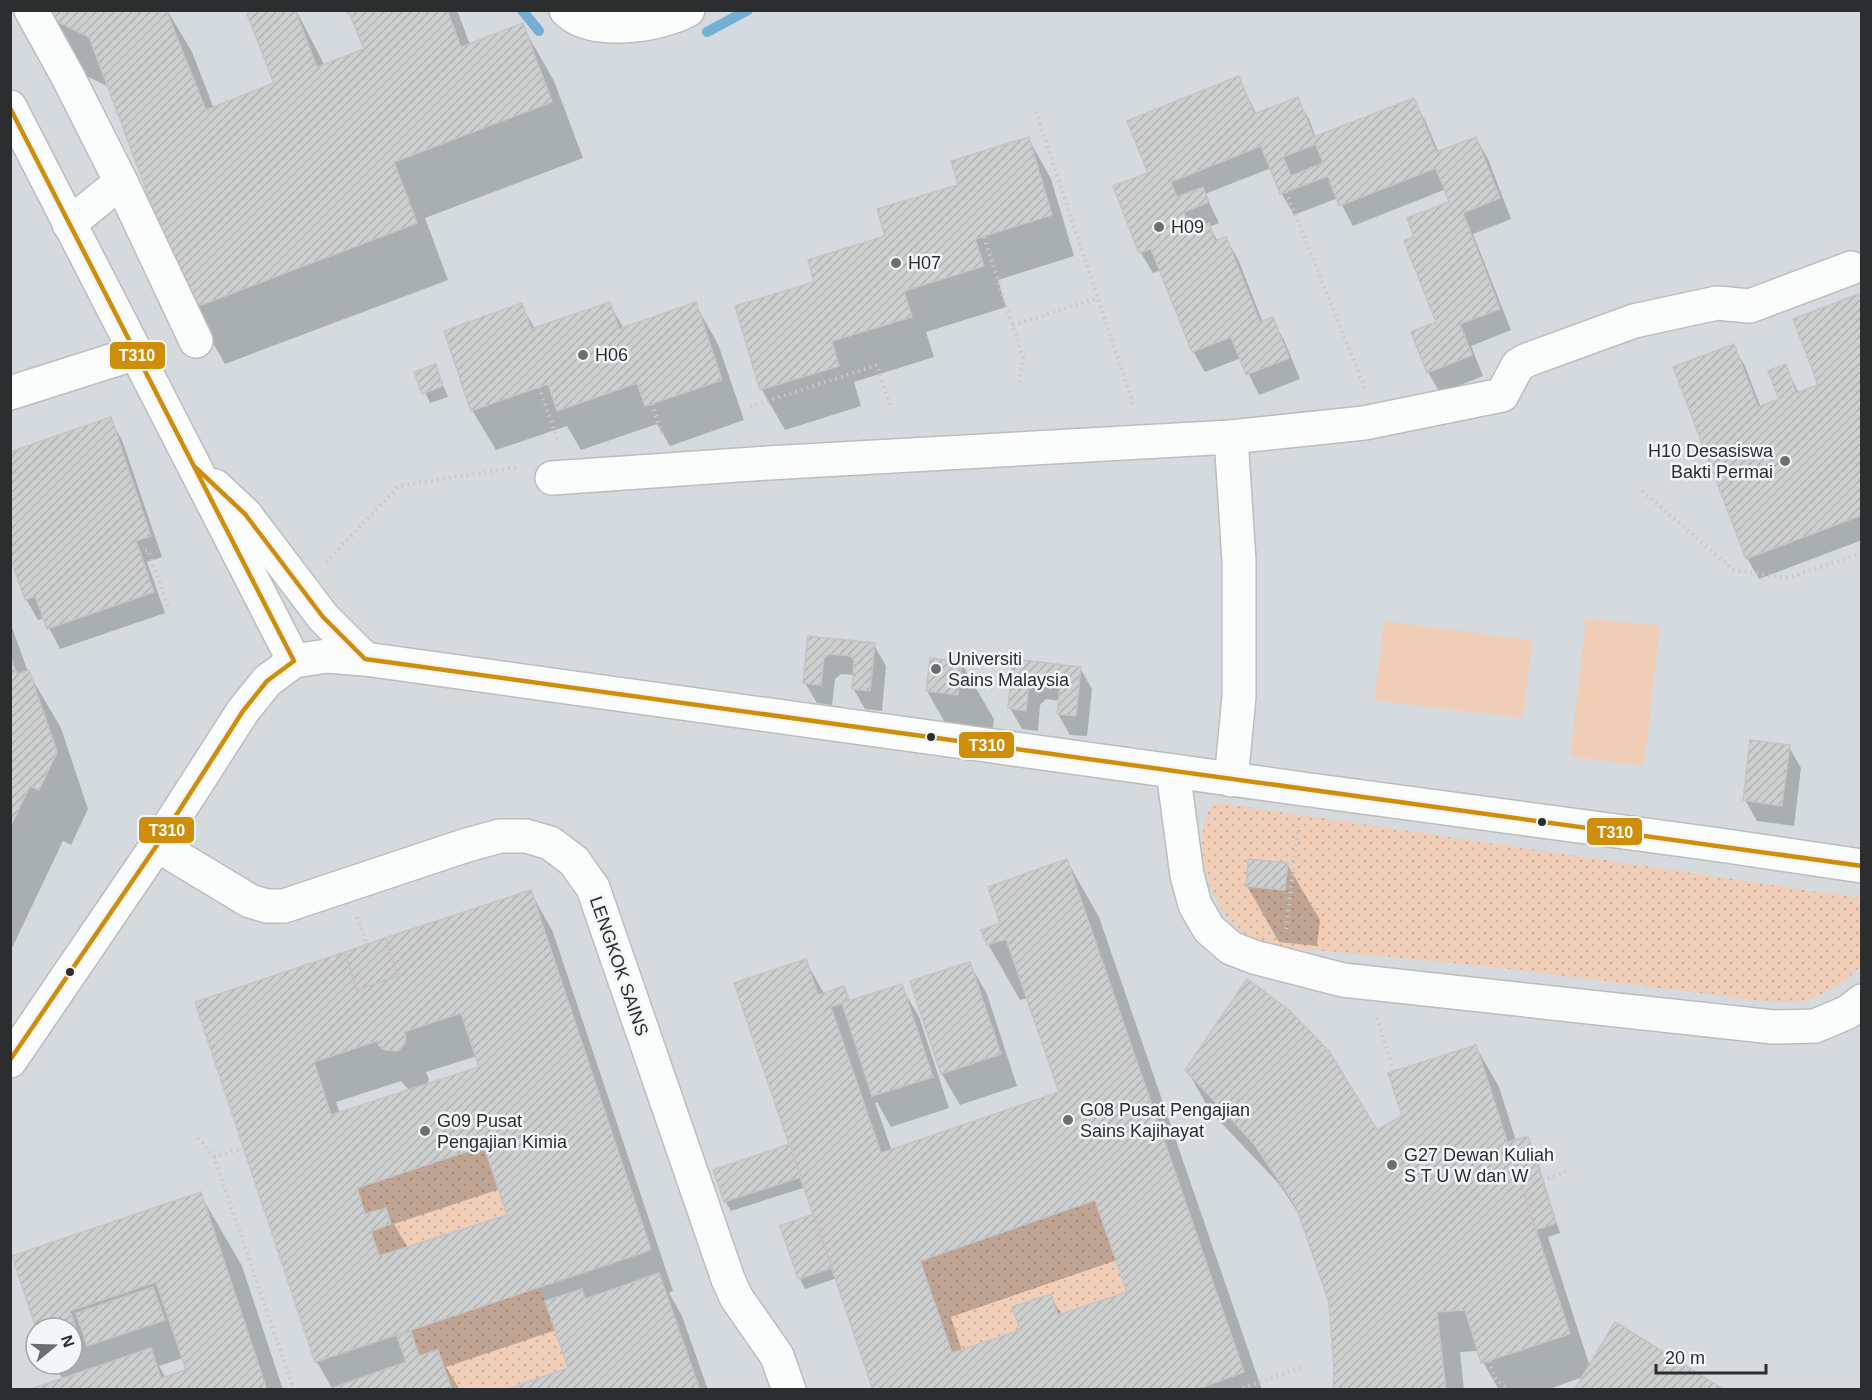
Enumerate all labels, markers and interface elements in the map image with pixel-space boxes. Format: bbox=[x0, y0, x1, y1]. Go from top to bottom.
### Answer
place label: H09 bbox=[1171, 217, 1204, 237]
marker: H09 bbox=[1152, 220, 1166, 234]
place label: H07 bbox=[908, 253, 941, 273]
marker: H07 bbox=[889, 256, 903, 270]
line badge: T310 bbox=[109, 341, 166, 370]
place label: H06 bbox=[595, 345, 628, 365]
text: T310 bbox=[119, 347, 155, 364]
marker: H06 bbox=[576, 348, 590, 362]
place label: H10 Desasiswa Bakti Permai bbox=[1648, 441, 1774, 482]
marker: H10 Desasiswa Bakti Permai bbox=[1778, 454, 1792, 468]
place label: Universiti Sains Malaysia bbox=[948, 649, 1070, 690]
marker: Universiti Sains Malaysia bbox=[929, 662, 943, 676]
unlabelled marker bbox=[925, 731, 937, 743]
line badge: T310 bbox=[958, 731, 1015, 759]
text: T310 bbox=[969, 737, 1005, 754]
line badge: T310 bbox=[138, 816, 195, 844]
unlabelled marker bbox=[1536, 816, 1548, 828]
line badge: T310 bbox=[1586, 817, 1643, 846]
text: T310 bbox=[149, 822, 185, 839]
text: T310 bbox=[1597, 824, 1633, 841]
street label: LENGKOK SAINS bbox=[586, 894, 652, 1038]
unlabelled marker bbox=[64, 966, 76, 978]
place label: G08 Pusat Pengajian Sains Kajihayat bbox=[1080, 1100, 1250, 1141]
place label: G09 Pusat Pengajian Kimia bbox=[437, 1111, 568, 1152]
marker: G08 Pusat Pengajian Sains Kajihayat bbox=[1061, 1113, 1075, 1127]
marker: G09 Pusat Pengajian Kimia bbox=[418, 1124, 432, 1138]
place label: G27 Dewan Kuliah S T U W dan W bbox=[1404, 1145, 1554, 1186]
marker: G27 Dewan Kuliah S T U W dan W bbox=[1385, 1158, 1399, 1172]
north arrow bbox=[24, 1316, 84, 1376]
text: N bbox=[58, 1333, 78, 1350]
scale bar bbox=[1656, 1337, 1766, 1375]
text: 20 m bbox=[1665, 1348, 1705, 1368]

